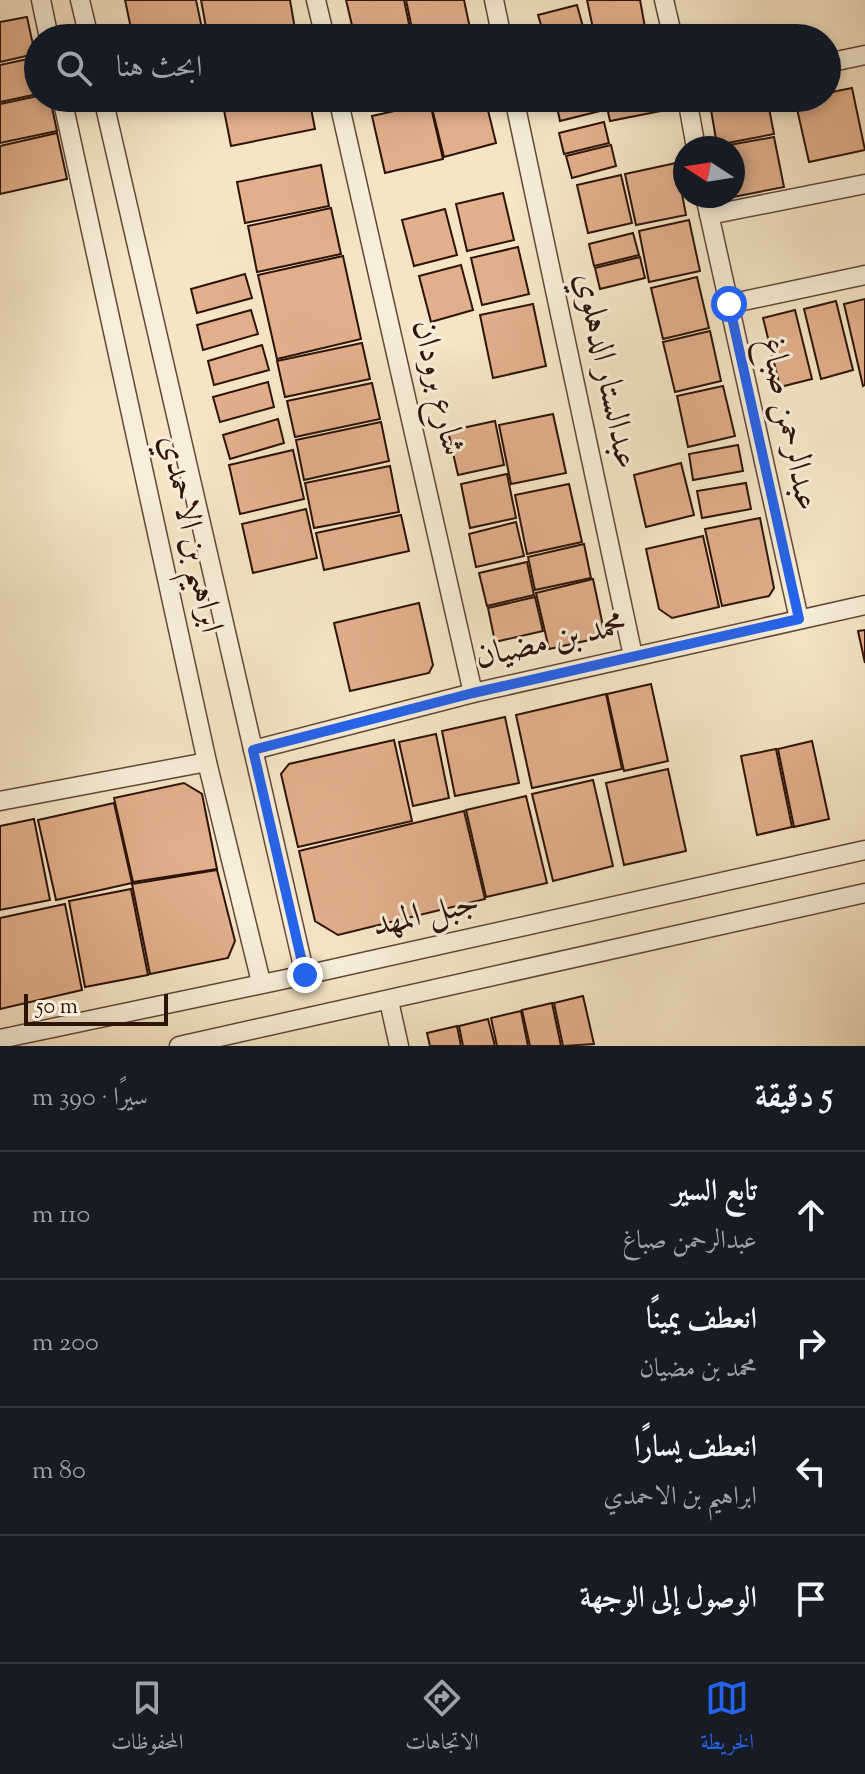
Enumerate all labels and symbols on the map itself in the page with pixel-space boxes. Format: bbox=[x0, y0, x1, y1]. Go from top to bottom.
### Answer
north arrow bbox=[673, 136, 745, 208]
street label: عبدالستار الدهلوي bbox=[560, 268, 650, 474]
route start bbox=[711, 286, 747, 322]
street label: شارع برودان bbox=[397, 315, 476, 461]
street label: عبدالرحمن صباغ bbox=[745, 333, 830, 516]
street label: ابراهيم بن الاحمدي bbox=[139, 430, 235, 639]
street label: محمد بن مضيان bbox=[470, 601, 632, 683]
street label: جبل المهد bbox=[368, 879, 484, 951]
route end bbox=[287, 957, 323, 993]
scale bar bbox=[24, 990, 168, 1026]

